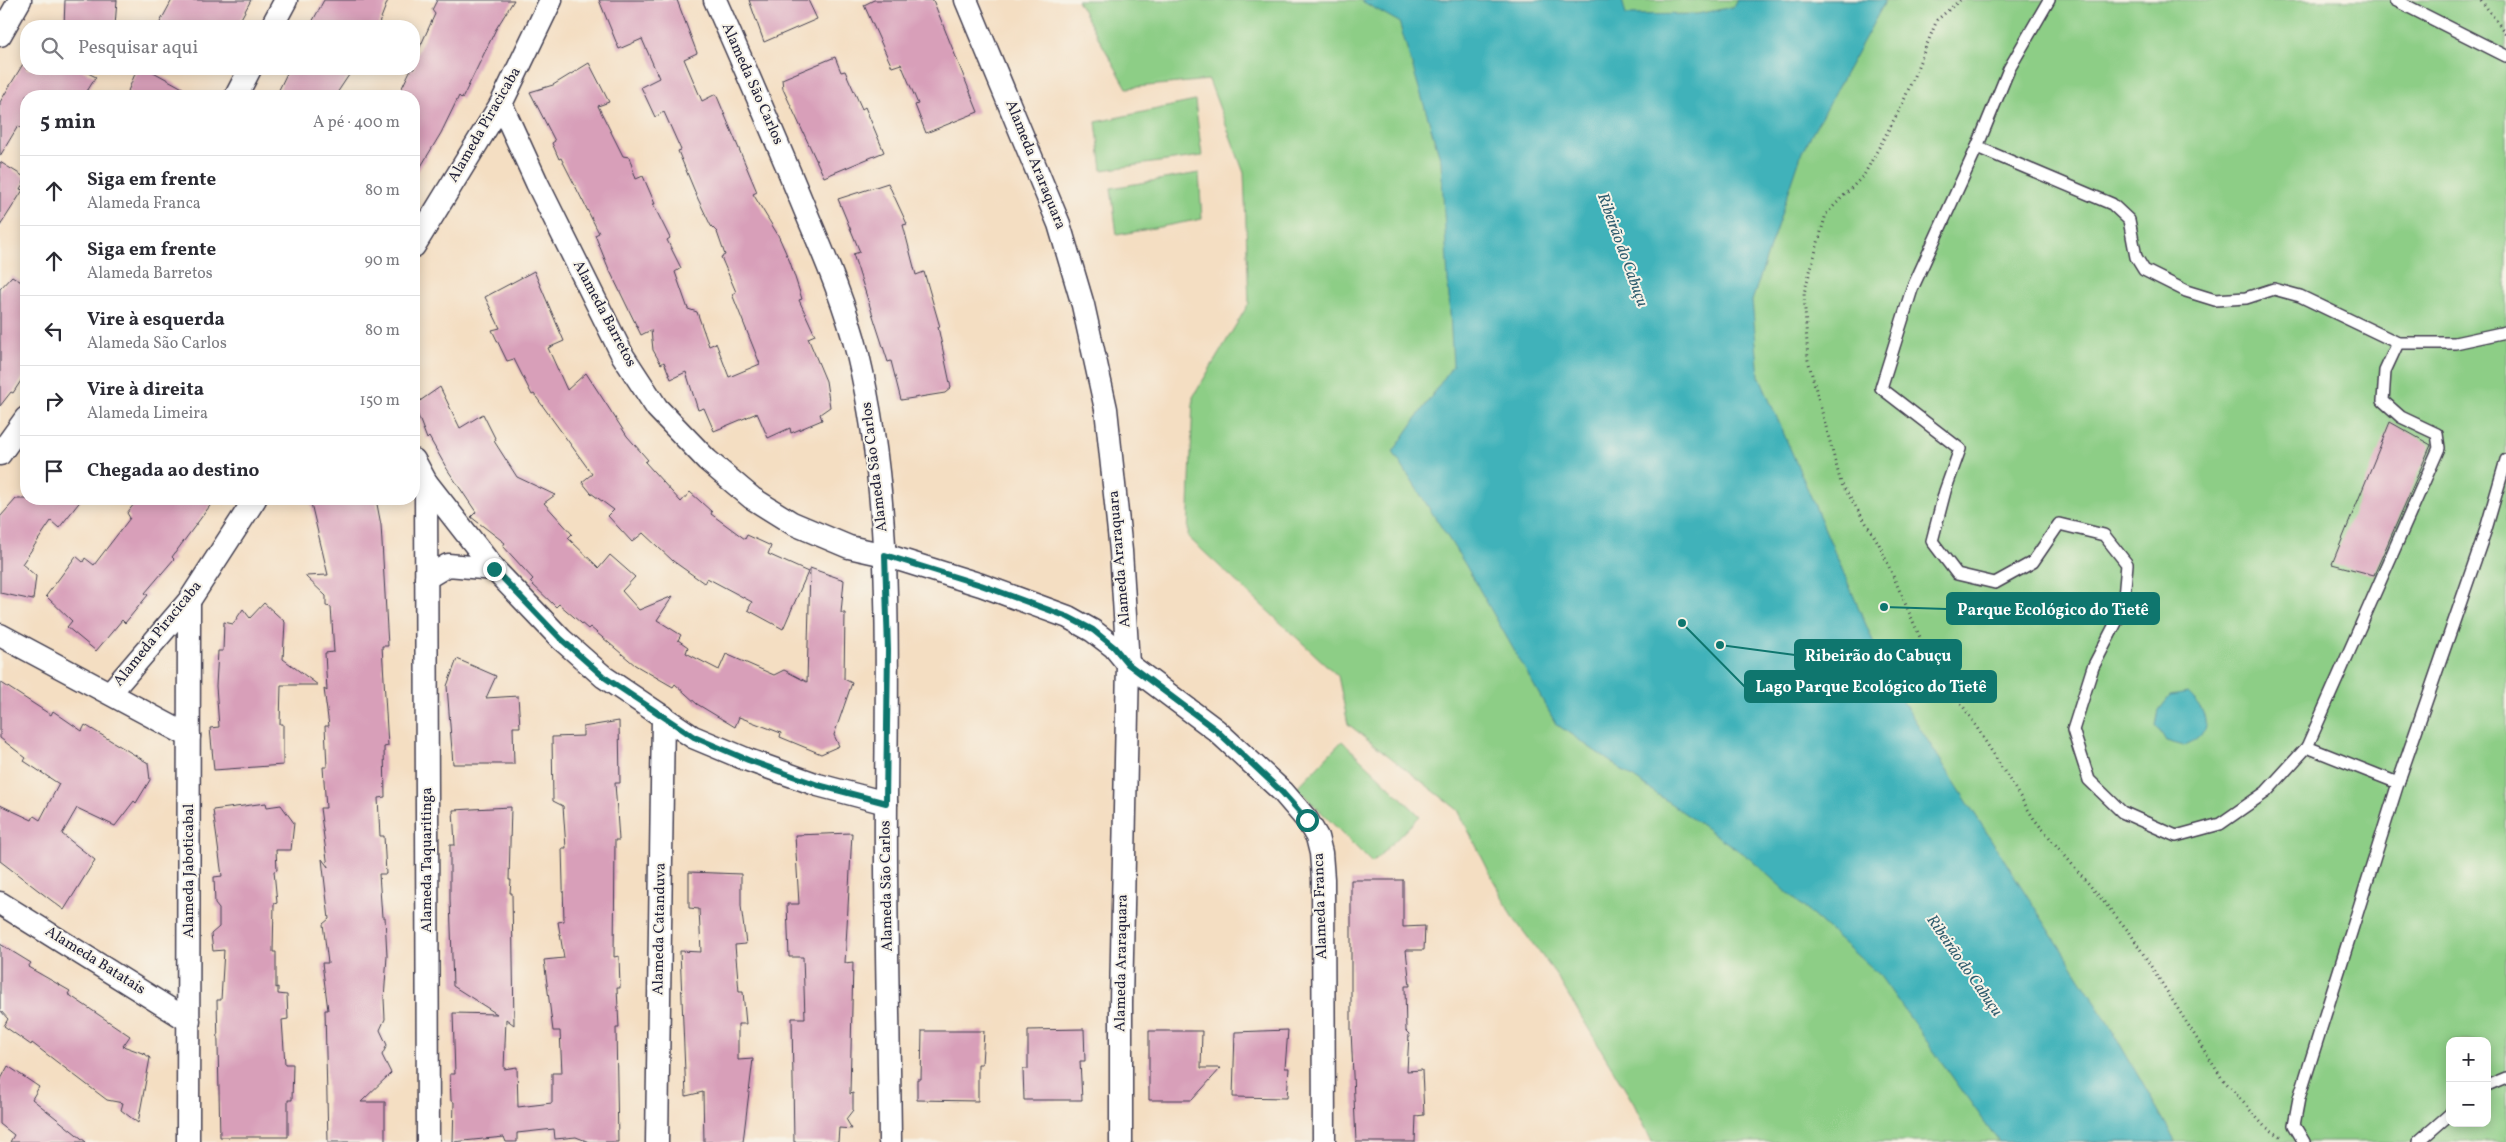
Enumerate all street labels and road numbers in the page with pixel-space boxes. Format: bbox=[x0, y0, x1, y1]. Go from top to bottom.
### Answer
street label: Alameda São Carlos bbox=[716, 20, 788, 148]
street label: Alameda Piracicaba bbox=[443, 64, 527, 186]
street label: Alameda Araraquara bbox=[999, 97, 1071, 233]
street label: Alameda Barretos bbox=[567, 257, 641, 371]
street label: Alameda São Carlos bbox=[857, 401, 893, 533]
street label: Alameda Araraquara bbox=[1104, 489, 1136, 629]
street label: Alameda Piracicaba bbox=[109, 577, 207, 691]
street label: Alameda Taquaritinga bbox=[417, 787, 438, 933]
street label: Alameda Jaboticabal bbox=[179, 804, 200, 938]
street label: Alameda São Carlos bbox=[875, 820, 899, 952]
street label: Alameda Franca bbox=[1309, 852, 1333, 960]
street label: Alameda Catanduva bbox=[648, 863, 672, 995]
street label: Alameda Araraquara bbox=[1110, 894, 1134, 1032]
street label: Alameda Batatais bbox=[41, 922, 149, 1000]

